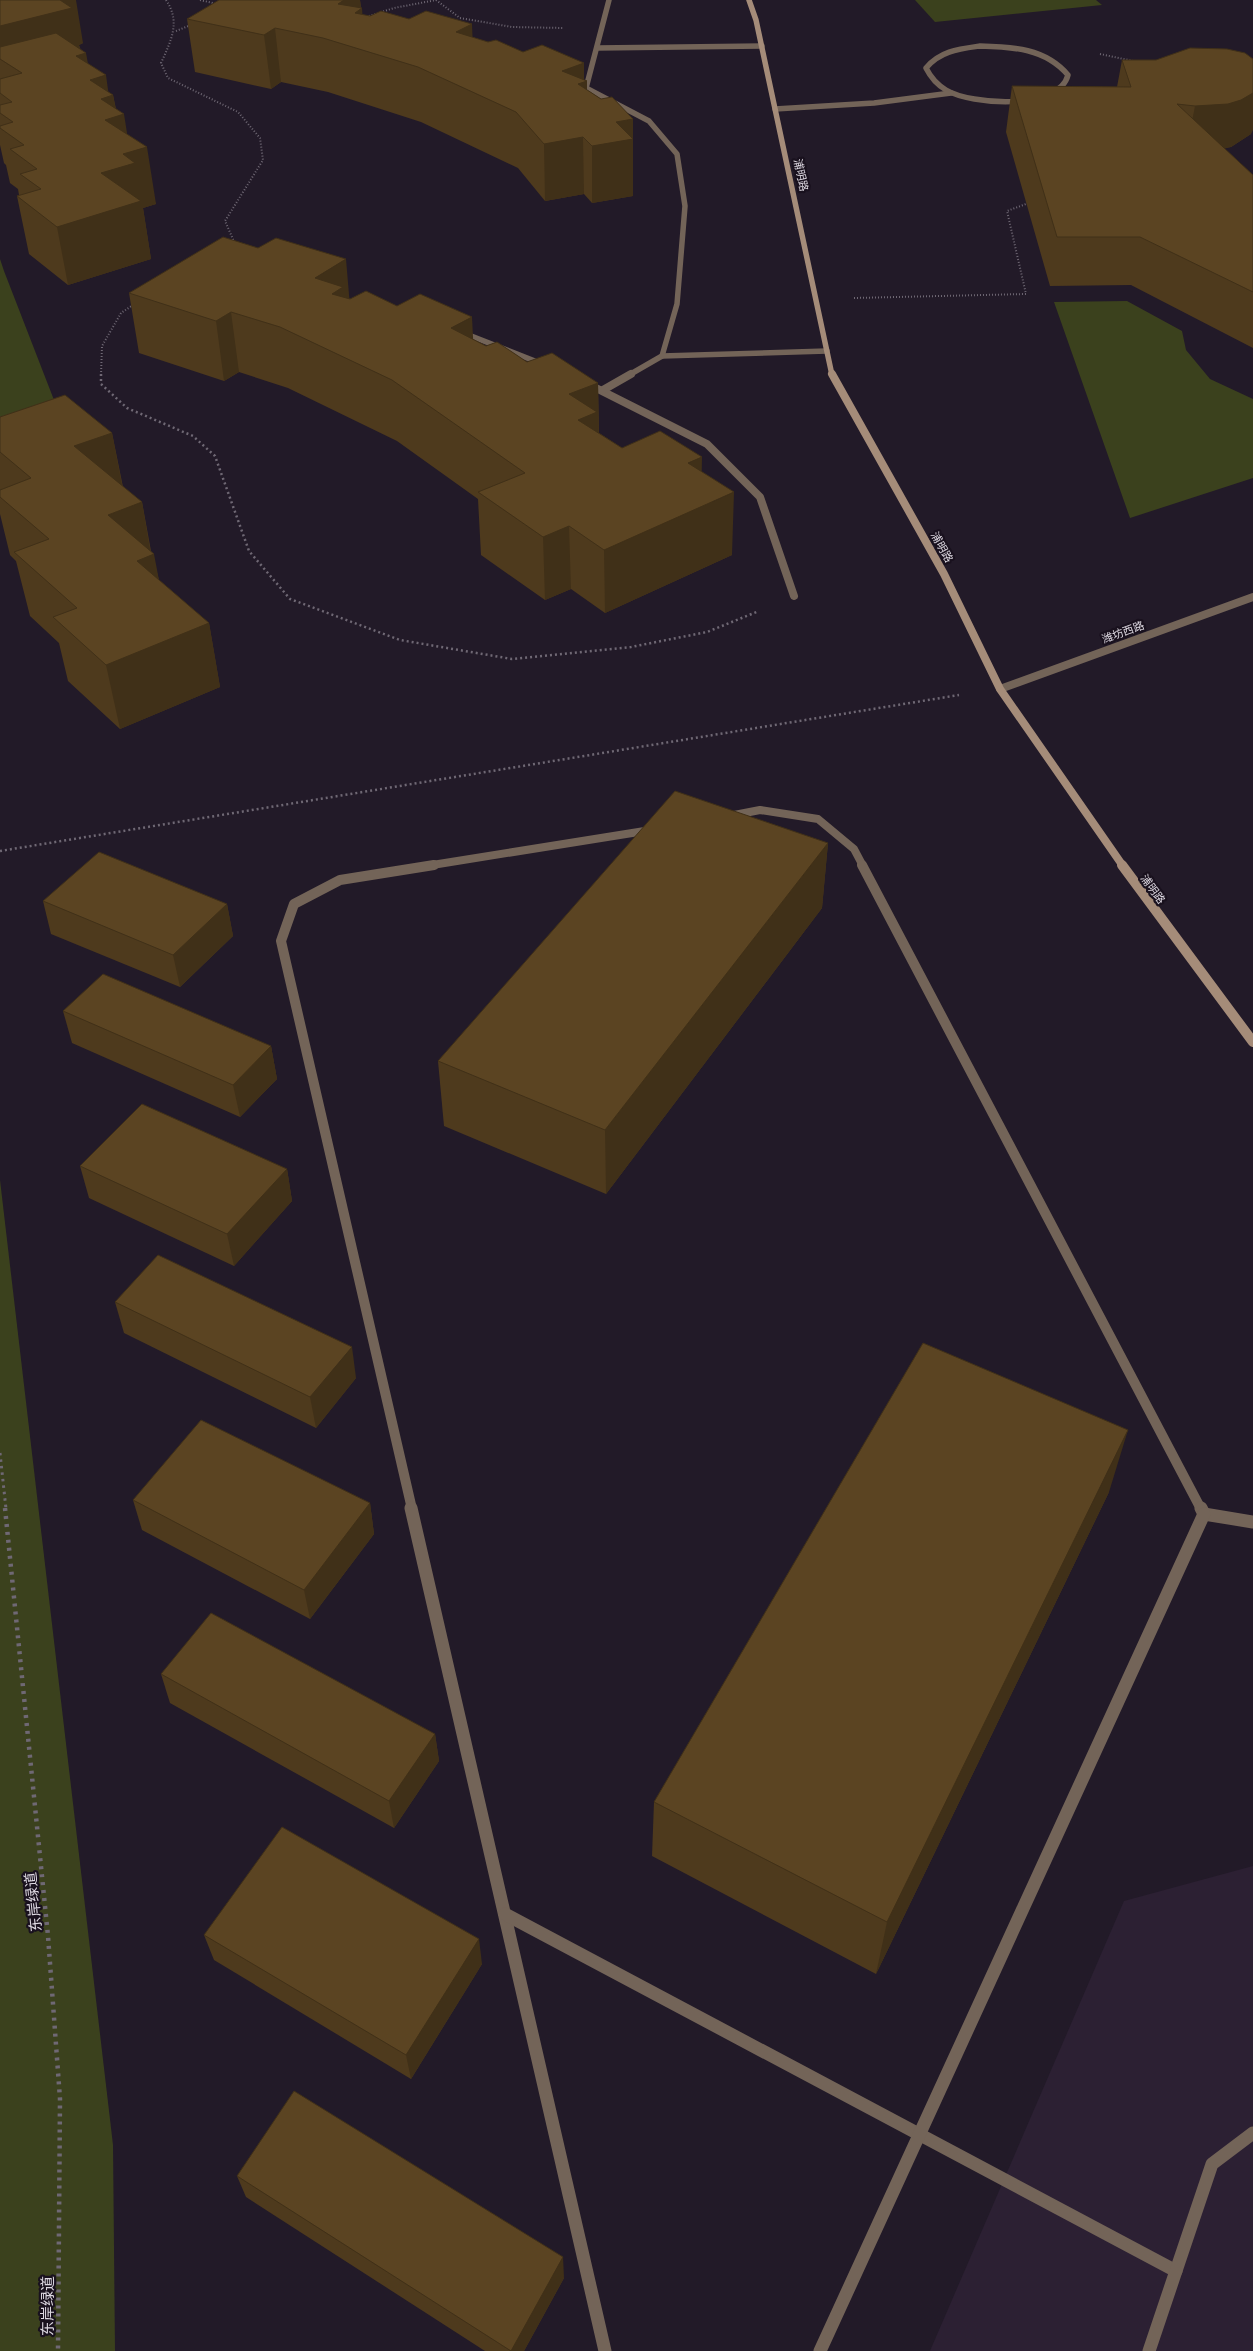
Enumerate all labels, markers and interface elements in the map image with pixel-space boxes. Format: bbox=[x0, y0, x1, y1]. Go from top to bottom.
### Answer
street label: 浦明路 bbox=[792, 158, 810, 192]
street label: 浦明路 bbox=[929, 530, 955, 564]
street label: 潍坊西路 bbox=[1100, 619, 1146, 645]
street label: 浦明路 bbox=[1138, 872, 1168, 906]
street label: 东岸绿道 bbox=[21, 1871, 45, 1933]
street label: 东岸绿道 bbox=[39, 2276, 56, 2336]

